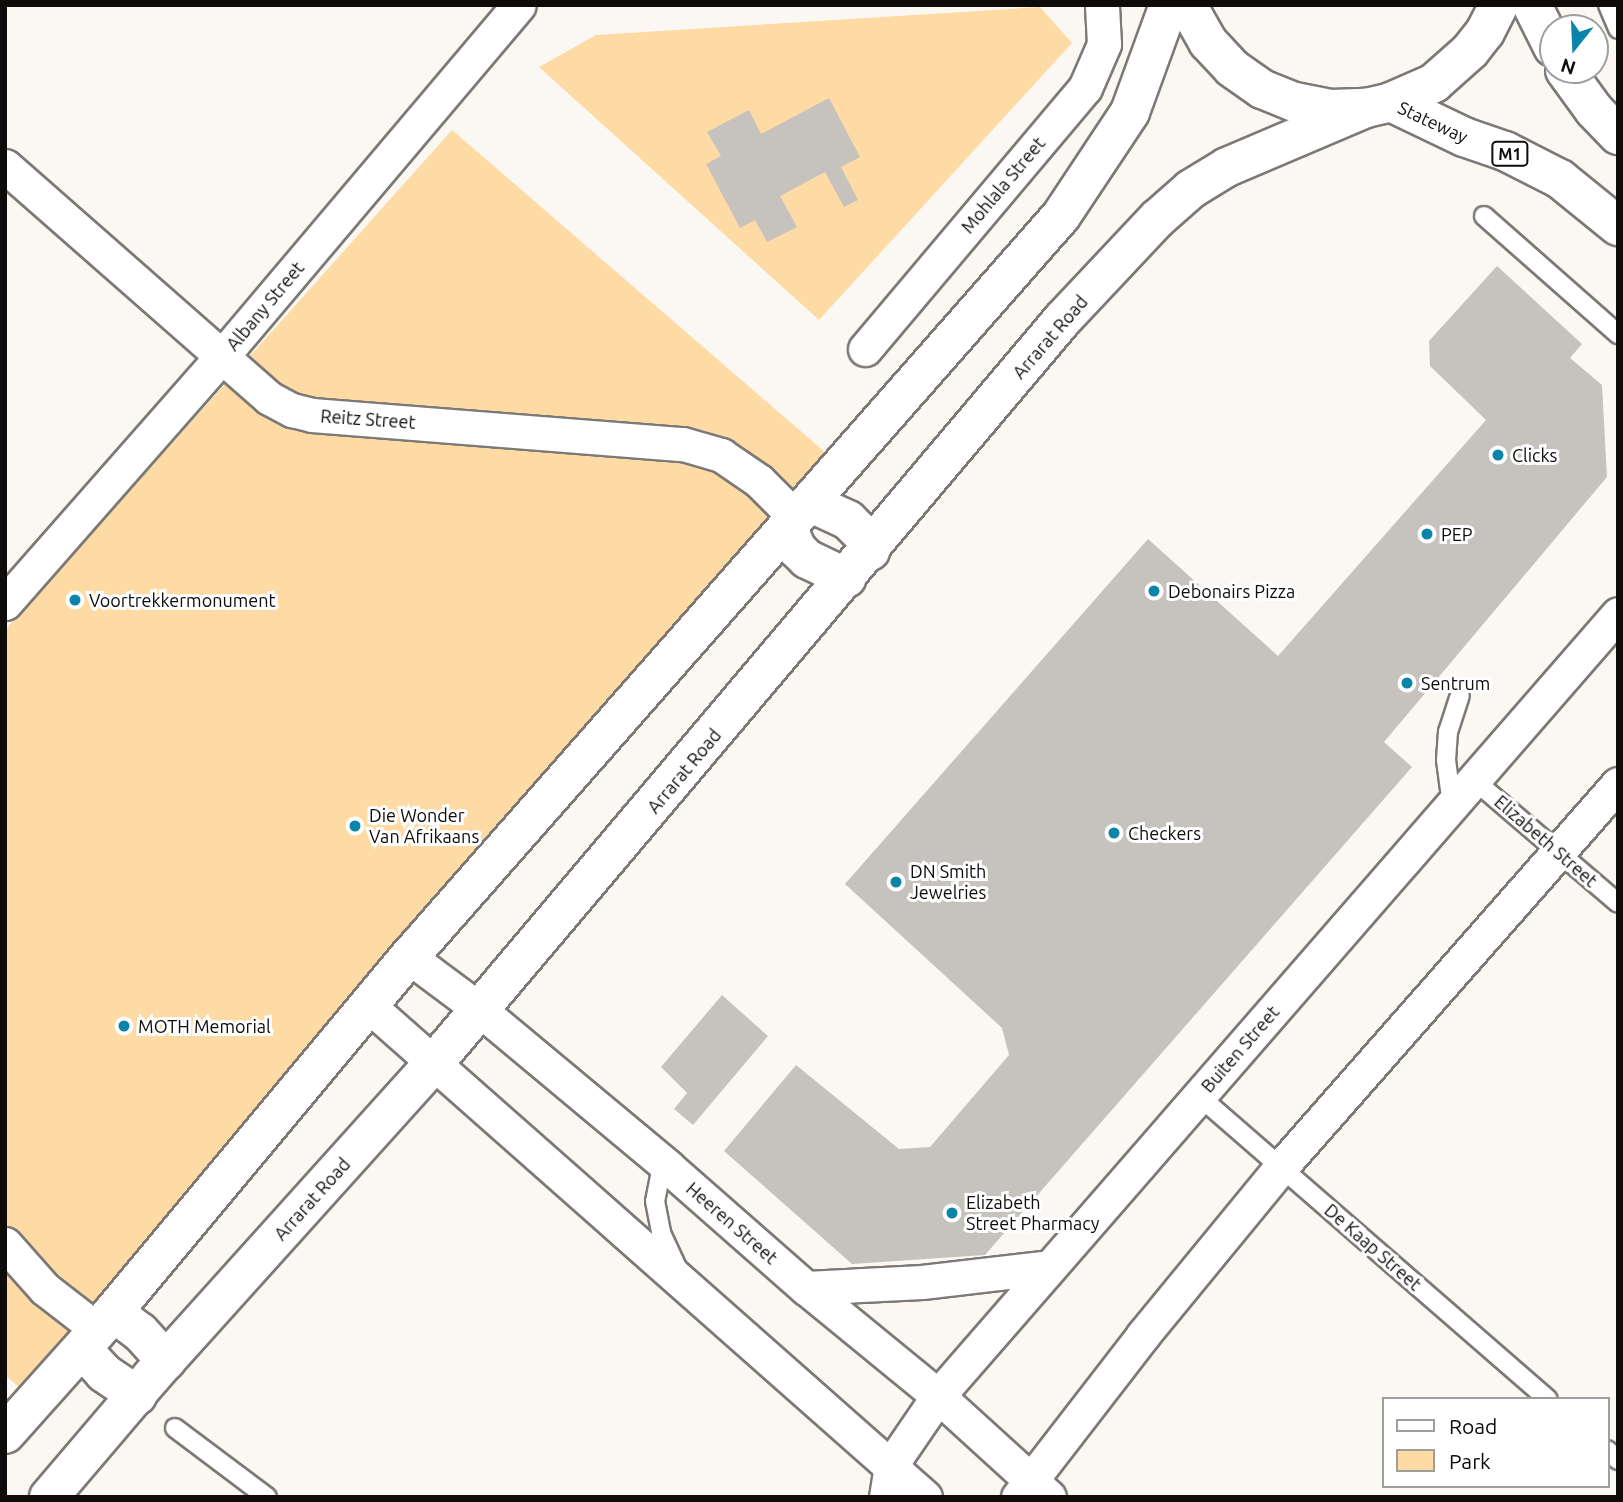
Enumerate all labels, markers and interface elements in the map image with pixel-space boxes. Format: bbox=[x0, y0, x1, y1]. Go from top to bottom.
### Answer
north arrow bbox=[1539, 14, 1609, 84]
text: N bbox=[1558, 54, 1578, 80]
street label: Stateway bbox=[1395, 96, 1471, 148]
street label: Mohlala Street bbox=[957, 133, 1049, 237]
road number: M1 bbox=[1491, 142, 1529, 166]
street label: Albany Street bbox=[222, 257, 308, 355]
street label: Arrarat Road bbox=[1008, 291, 1092, 383]
street label: Reitz Street bbox=[320, 405, 416, 433]
place label: Clicks bbox=[1512, 444, 1557, 466]
marker: Clicks bbox=[1490, 447, 1506, 463]
place label: PEP bbox=[1441, 523, 1473, 545]
marker: PEP bbox=[1419, 526, 1435, 542]
place label: Debonairs Pizza bbox=[1168, 580, 1295, 602]
marker: Debonairs Pizza bbox=[1146, 583, 1162, 599]
place label: Voortrekkermonument bbox=[89, 589, 276, 611]
marker: Voortrekkermonument bbox=[67, 592, 83, 608]
place label: Sentrum bbox=[1421, 672, 1490, 694]
marker: Sentrum bbox=[1399, 675, 1415, 691]
street label: Arrarat Road bbox=[643, 724, 725, 818]
street label: Elizabeth Street bbox=[1490, 791, 1602, 891]
place label: Die Wonder Van Afrikaans bbox=[369, 805, 479, 848]
marker: Die Wonder Van Afrikaans bbox=[347, 818, 363, 834]
place label: Checkers bbox=[1128, 822, 1201, 844]
marker: Checkers bbox=[1106, 825, 1122, 841]
place label: DN Smith Jewelries bbox=[910, 861, 986, 903]
marker: DN Smith Jewelries bbox=[888, 874, 904, 890]
street label: Buiten Street bbox=[1197, 1001, 1283, 1097]
place label: MOTH Memorial bbox=[138, 1015, 271, 1037]
marker: MOTH Memorial bbox=[116, 1018, 132, 1034]
street label: Arrarat Road bbox=[269, 1153, 355, 1245]
street label: Heeren Street bbox=[682, 1178, 782, 1268]
place label: Elizabeth Street Pharmacy bbox=[966, 1192, 1100, 1234]
street label: De Kaap Street bbox=[1320, 1199, 1426, 1295]
marker: Elizabeth Street Pharmacy bbox=[944, 1205, 960, 1221]
legend bbox=[1382, 1397, 1609, 1488]
text: Road bbox=[1449, 1414, 1497, 1438]
text: Park bbox=[1449, 1449, 1491, 1473]

